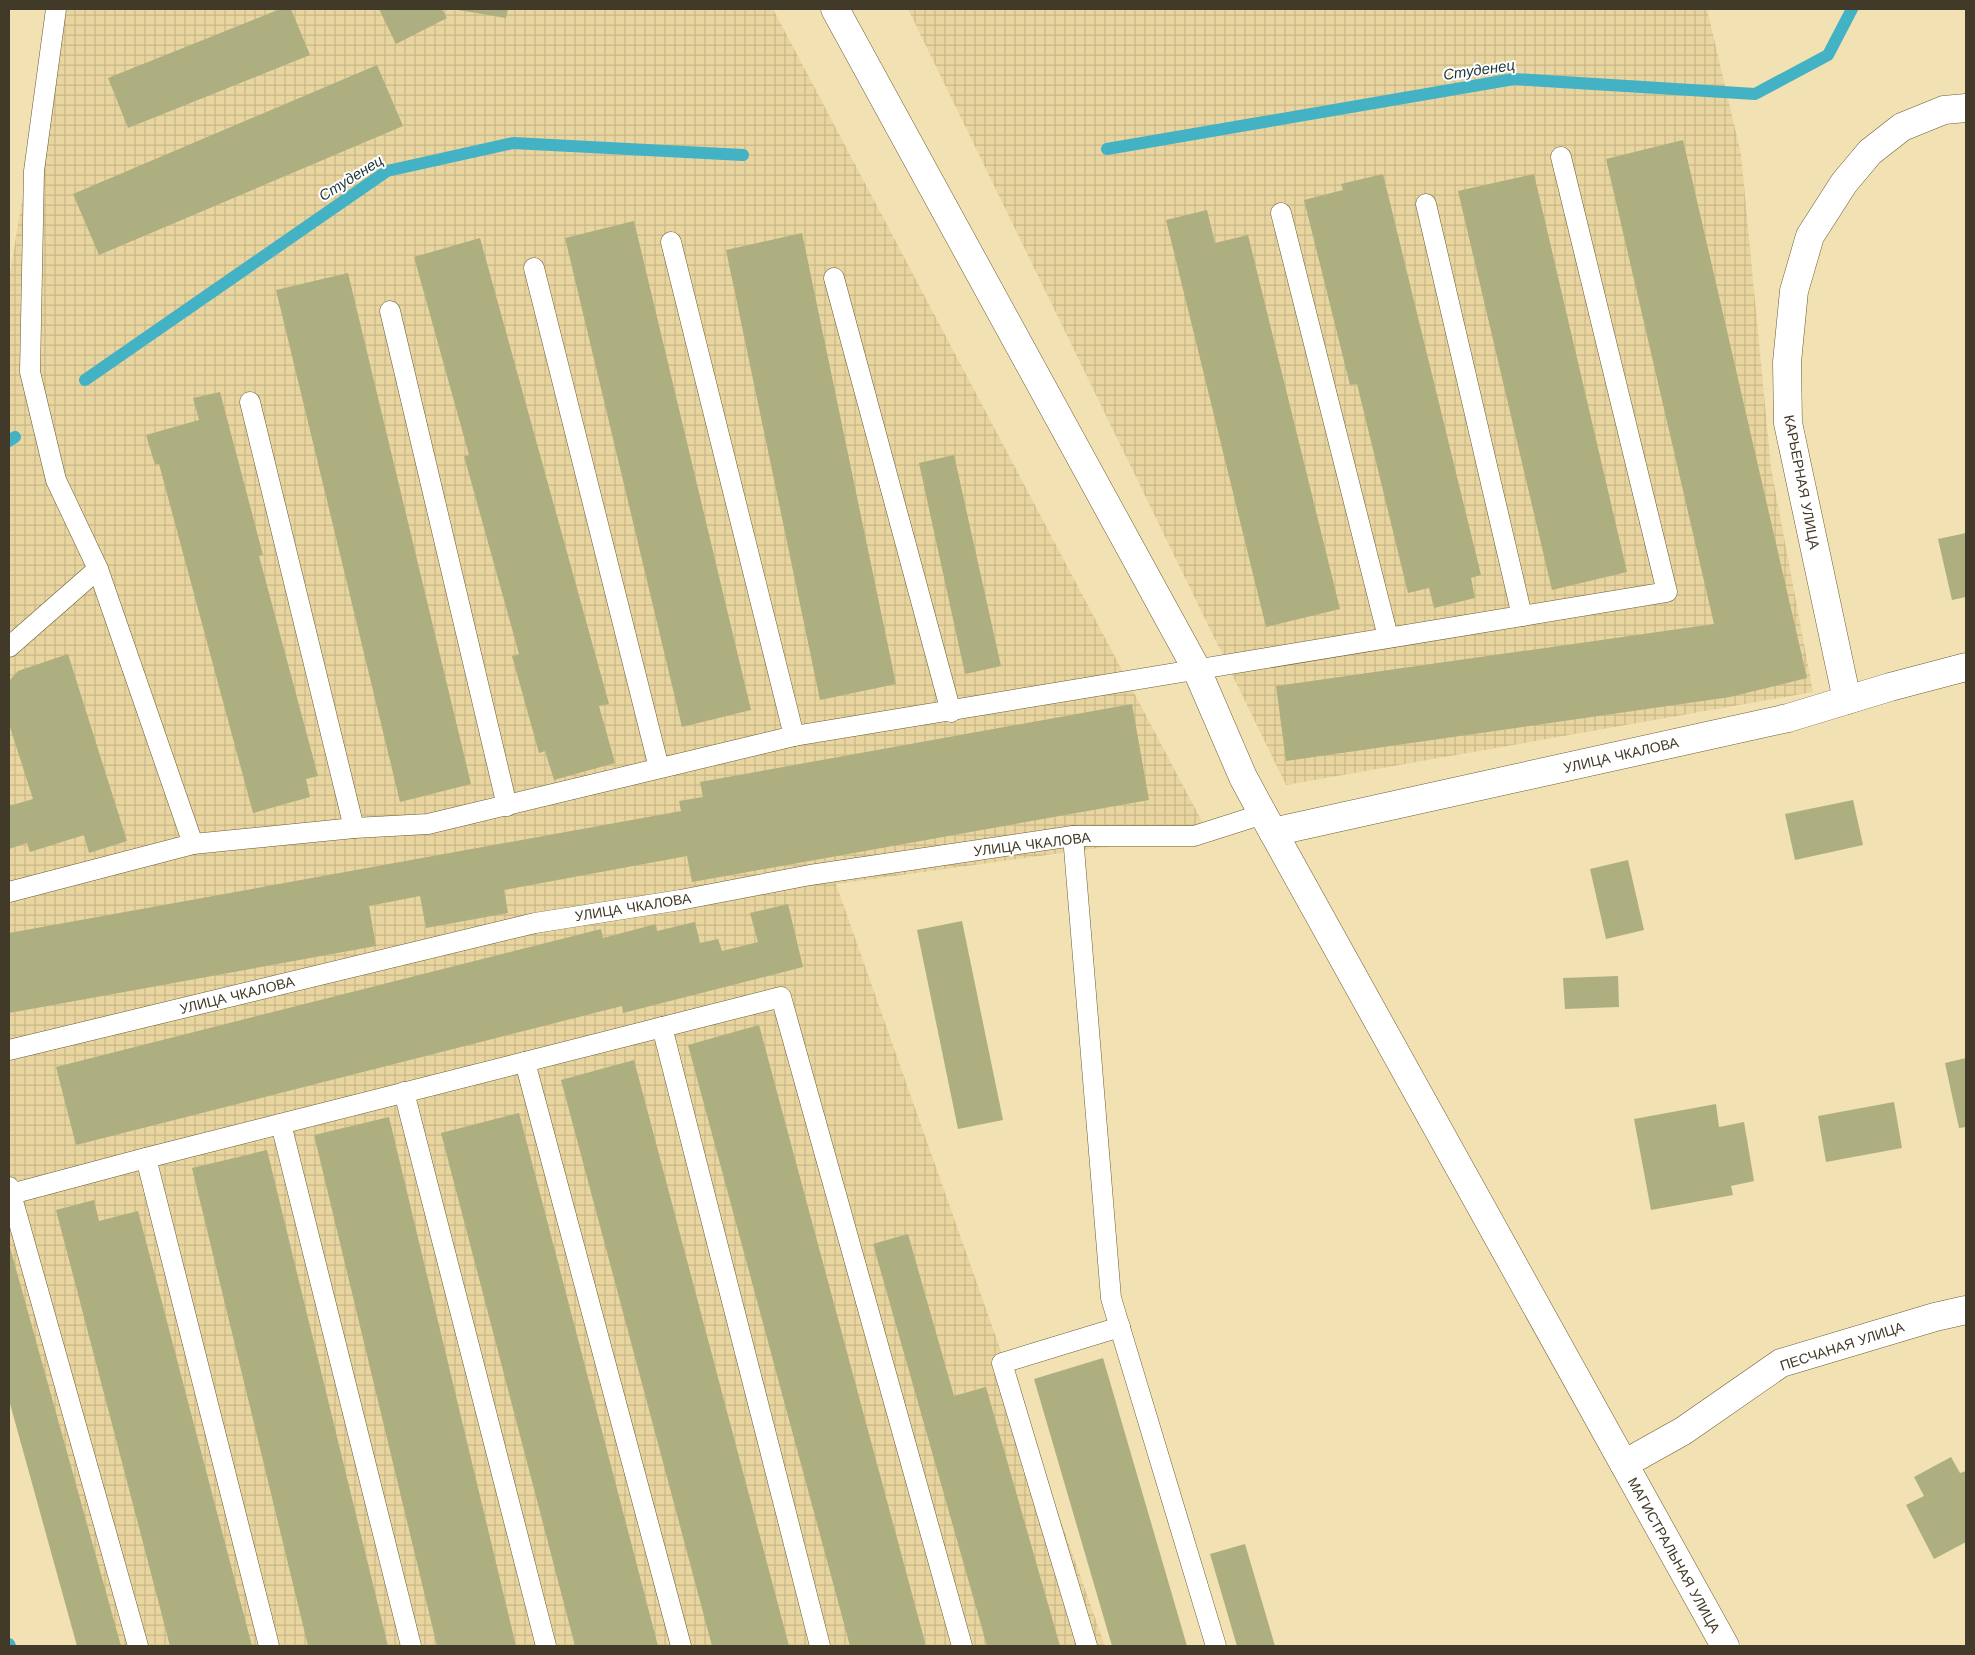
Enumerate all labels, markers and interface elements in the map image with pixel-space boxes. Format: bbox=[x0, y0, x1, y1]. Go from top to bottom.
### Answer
water label: Студенец bbox=[1442, 56, 1516, 84]
water label: Студенец bbox=[316, 151, 387, 205]
street label: КАРЬЕРНАЯ УЛИЦА bbox=[1781, 414, 1823, 551]
street label: УЛИЦА ЧКАЛОВА bbox=[1562, 734, 1681, 776]
street label: УЛИЦА ЧКАЛОВА bbox=[973, 829, 1092, 859]
street label: УЛИЦА ЧКАЛОВА bbox=[574, 890, 693, 924]
street label: УЛИЦА ЧКАЛОВА bbox=[178, 973, 297, 1017]
street label: ПЕСЧАНАЯ УЛИЦА bbox=[1778, 1318, 1907, 1374]
street label: МАГИСТРАЛЬНАЯ УЛИЦА bbox=[1625, 1475, 1724, 1636]

